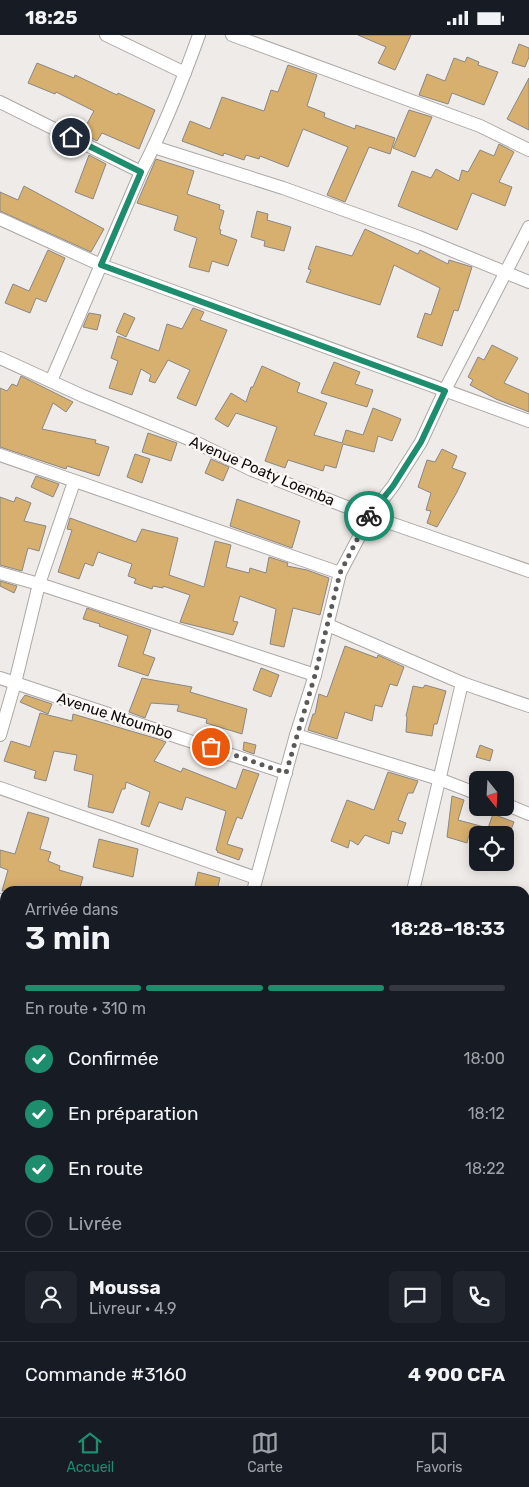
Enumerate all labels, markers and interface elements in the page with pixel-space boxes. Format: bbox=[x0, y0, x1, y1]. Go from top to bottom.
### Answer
text: 18:25 bbox=[25, 6, 77, 29]
pin bbox=[50, 116, 92, 158]
icon: home bbox=[57, 123, 85, 151]
street label: Avenue Poaty Loemba bbox=[187, 432, 337, 510]
courier bbox=[344, 491, 394, 541]
icon: bike bbox=[355, 502, 383, 530]
street label: Avenue Ntoumbo bbox=[55, 689, 175, 743]
pin bbox=[190, 726, 232, 768]
icon: bag bbox=[197, 733, 225, 761]
north arrow bbox=[469, 771, 514, 816]
map controls bbox=[469, 771, 514, 871]
button: locate bbox=[469, 826, 514, 871]
text: Arrivée dans bbox=[25, 900, 118, 919]
text: 18:28–18:33 bbox=[391, 917, 505, 940]
text: 3 min bbox=[25, 919, 111, 957]
text: En route · 310 m bbox=[25, 999, 146, 1018]
icon: check bbox=[25, 1045, 53, 1073]
text: Confirmée bbox=[68, 1047, 159, 1070]
text: 18:00 bbox=[464, 1049, 505, 1068]
icon: check bbox=[25, 1100, 53, 1128]
text: En préparation bbox=[68, 1102, 198, 1125]
text: 18:12 bbox=[468, 1104, 505, 1123]
icon: check bbox=[25, 1155, 53, 1183]
text: En route bbox=[68, 1157, 143, 1180]
text: 18:22 bbox=[465, 1159, 505, 1178]
text: Livrée bbox=[68, 1212, 122, 1235]
button: person bbox=[25, 1271, 77, 1323]
button: chat bbox=[389, 1271, 441, 1323]
button: phone bbox=[453, 1271, 505, 1323]
text: Moussa bbox=[89, 1276, 161, 1299]
text: Livreur · 4.9 bbox=[89, 1299, 177, 1318]
text: Commande #3160 bbox=[25, 1363, 187, 1386]
text: 4 900 CFA bbox=[408, 1363, 505, 1386]
tab: Accueil bbox=[66, 1429, 114, 1476]
tab: Carte bbox=[247, 1429, 283, 1476]
tab: Favoris bbox=[416, 1429, 463, 1476]

